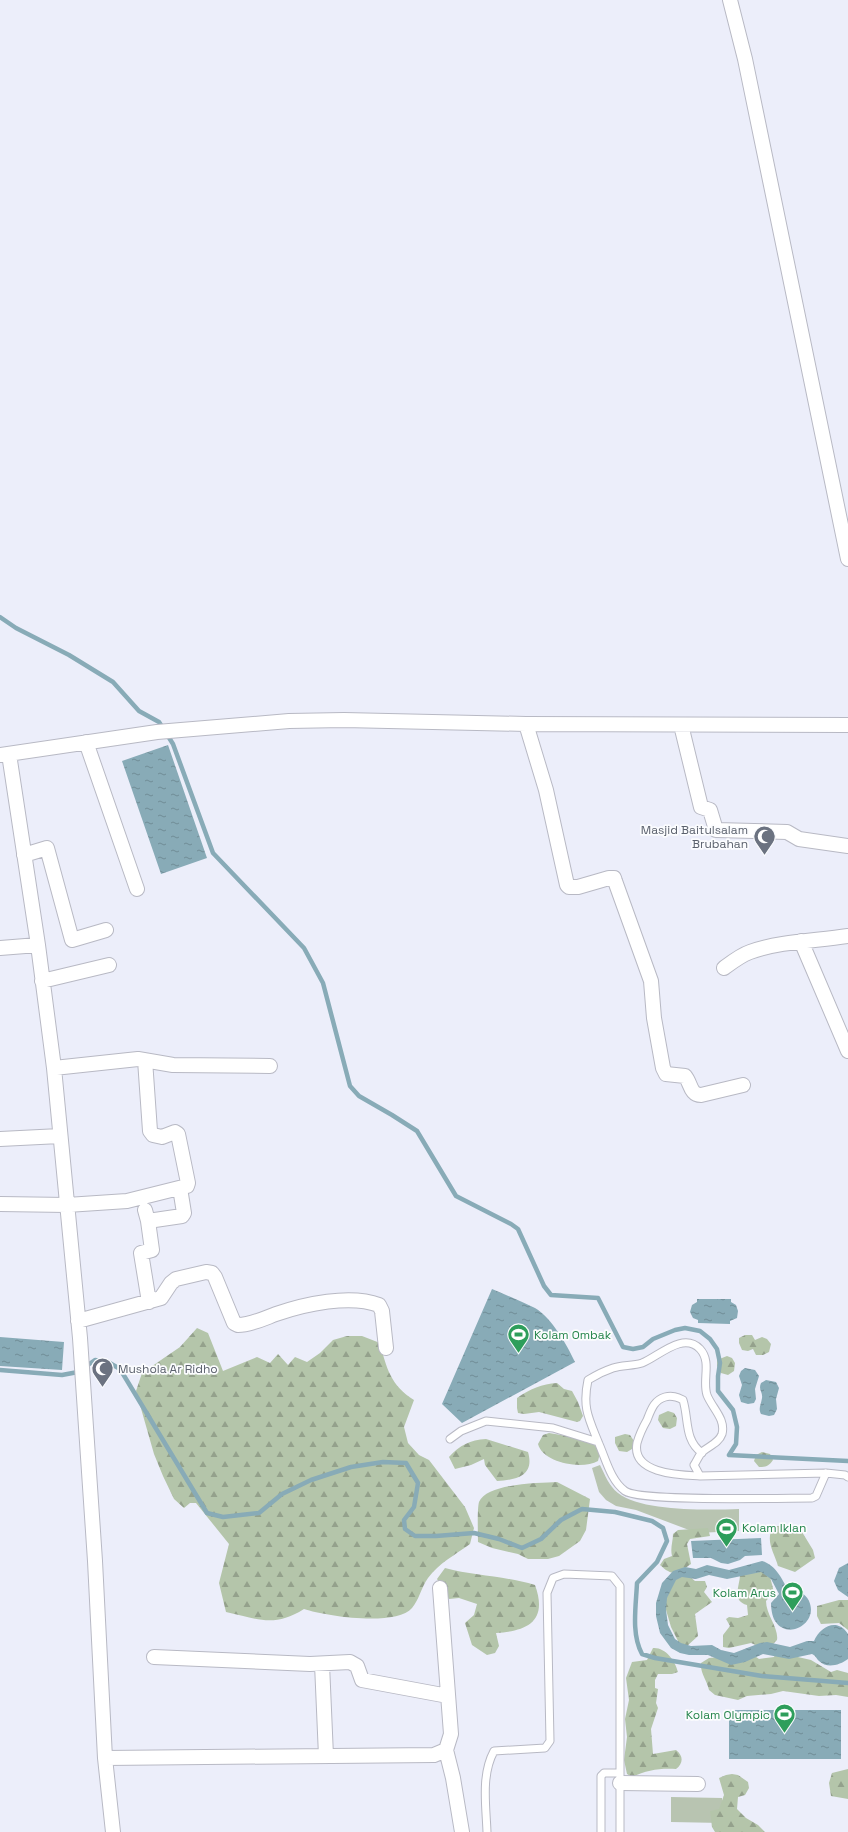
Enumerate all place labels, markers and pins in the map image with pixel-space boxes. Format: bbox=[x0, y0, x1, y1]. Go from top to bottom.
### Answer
place label: Masjid Baitulsalam Brubahan bbox=[641, 822, 748, 852]
mosque icon: Masjid Baitulsalam Brubahan bbox=[751, 824, 777, 857]
sports icon: Kolam Ombak bbox=[505, 1322, 531, 1355]
place label: Kolam Ombak bbox=[534, 1327, 612, 1343]
mosque icon: Mushola Ar Ridho bbox=[90, 1356, 116, 1389]
place label: Mushola Ar Ridho bbox=[118, 1361, 218, 1377]
sports icon: Kolam Iklan bbox=[714, 1515, 740, 1548]
place label: Kolam Iklan bbox=[742, 1520, 806, 1536]
sports icon: Kolam Arus bbox=[779, 1580, 805, 1613]
place label: Kolam Arus bbox=[713, 1585, 776, 1601]
sports icon: Kolam Olympic bbox=[772, 1702, 798, 1735]
place label: Kolam Olympic bbox=[686, 1707, 770, 1723]

